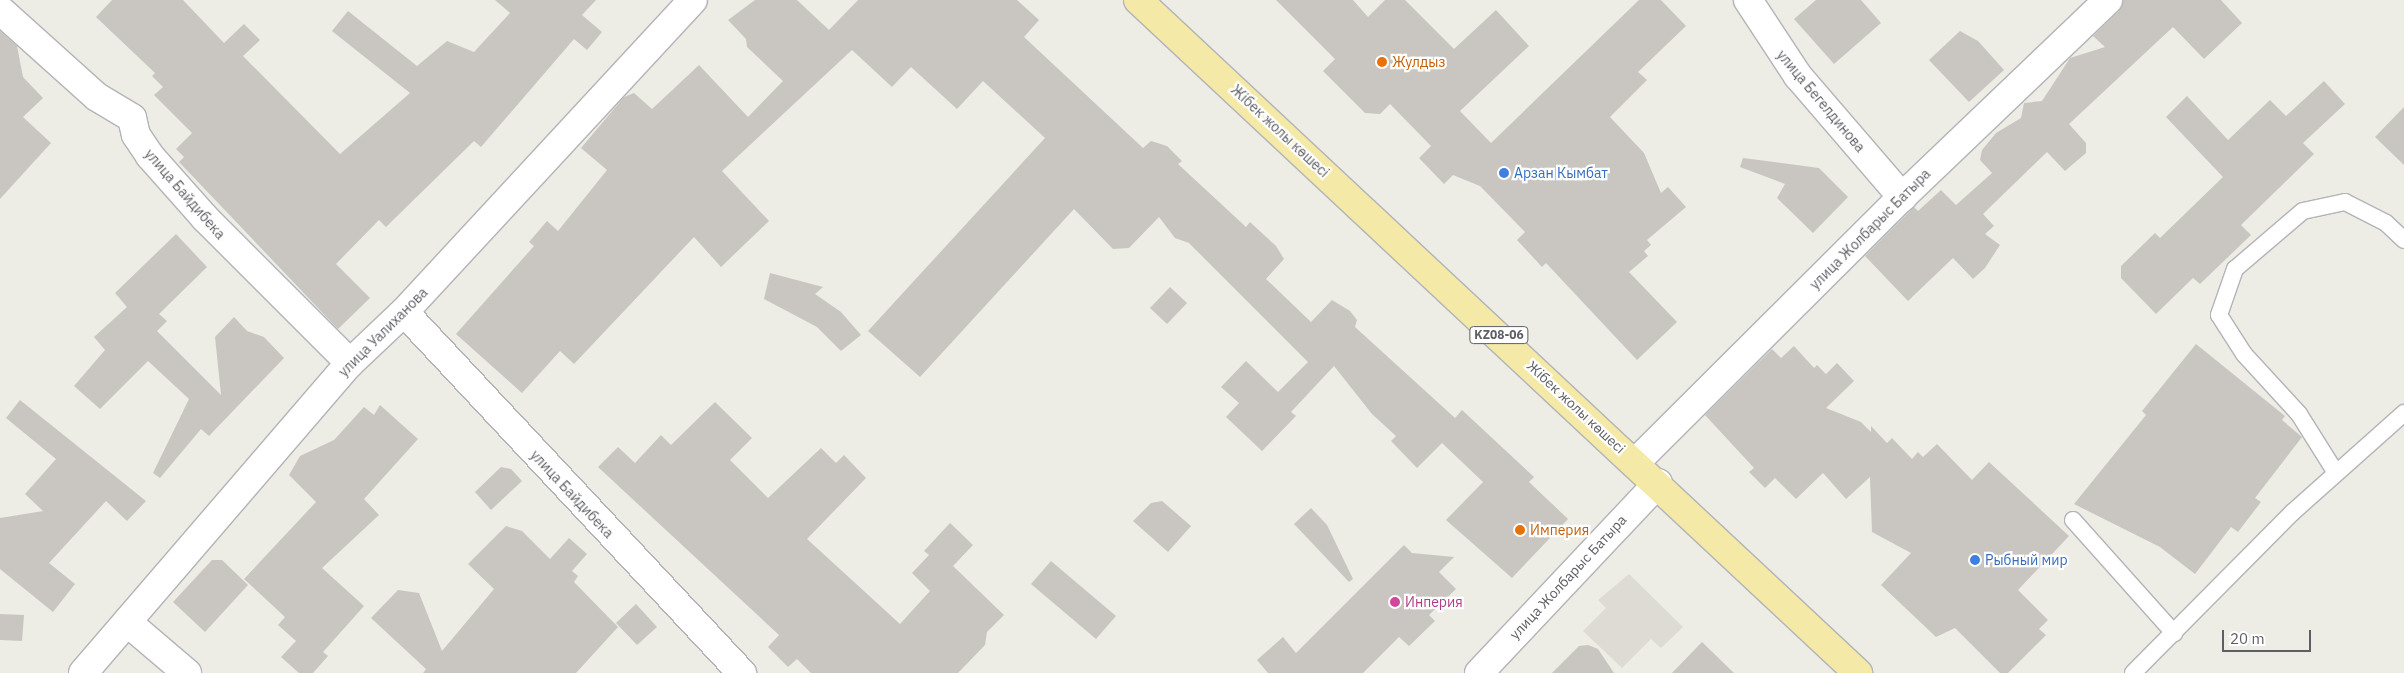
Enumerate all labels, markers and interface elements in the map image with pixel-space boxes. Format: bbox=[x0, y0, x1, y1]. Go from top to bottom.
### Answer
street label: улица Бегелдинова bbox=[1773, 47, 1869, 155]
place label: Жулдыз bbox=[1392, 54, 1446, 70]
marker: Жулдыз bbox=[1376, 56, 1388, 68]
street label: Жібек жолы көшесі bbox=[1227, 81, 1333, 181]
street label: улица Байдибека bbox=[141, 146, 229, 242]
place label: Арзан Кымбат bbox=[1514, 165, 1608, 181]
street label: улица Жолбарыс Батыра bbox=[1806, 165, 1934, 293]
marker: Арзан Кымбат bbox=[1498, 167, 1510, 179]
street label: улица Уалиханова bbox=[335, 284, 431, 380]
road number: KZ08-06 bbox=[1469, 326, 1529, 344]
street label: Жібек жолы көшесі bbox=[1523, 357, 1629, 457]
street label: улица Байдибека bbox=[527, 447, 617, 541]
street label: улица Жолбарыс Батыра bbox=[1506, 511, 1630, 643]
place label: Империя bbox=[1530, 522, 1589, 538]
marker: Империя bbox=[1514, 524, 1526, 536]
place label: Рыбный мир bbox=[1985, 552, 2068, 568]
marker: Рыбный мир bbox=[1969, 554, 1981, 566]
place label: Инперия bbox=[1405, 594, 1463, 610]
marker: Инперия bbox=[1389, 596, 1401, 608]
scale bar bbox=[2224, 620, 2313, 652]
text: 20 m bbox=[2230, 629, 2265, 648]

